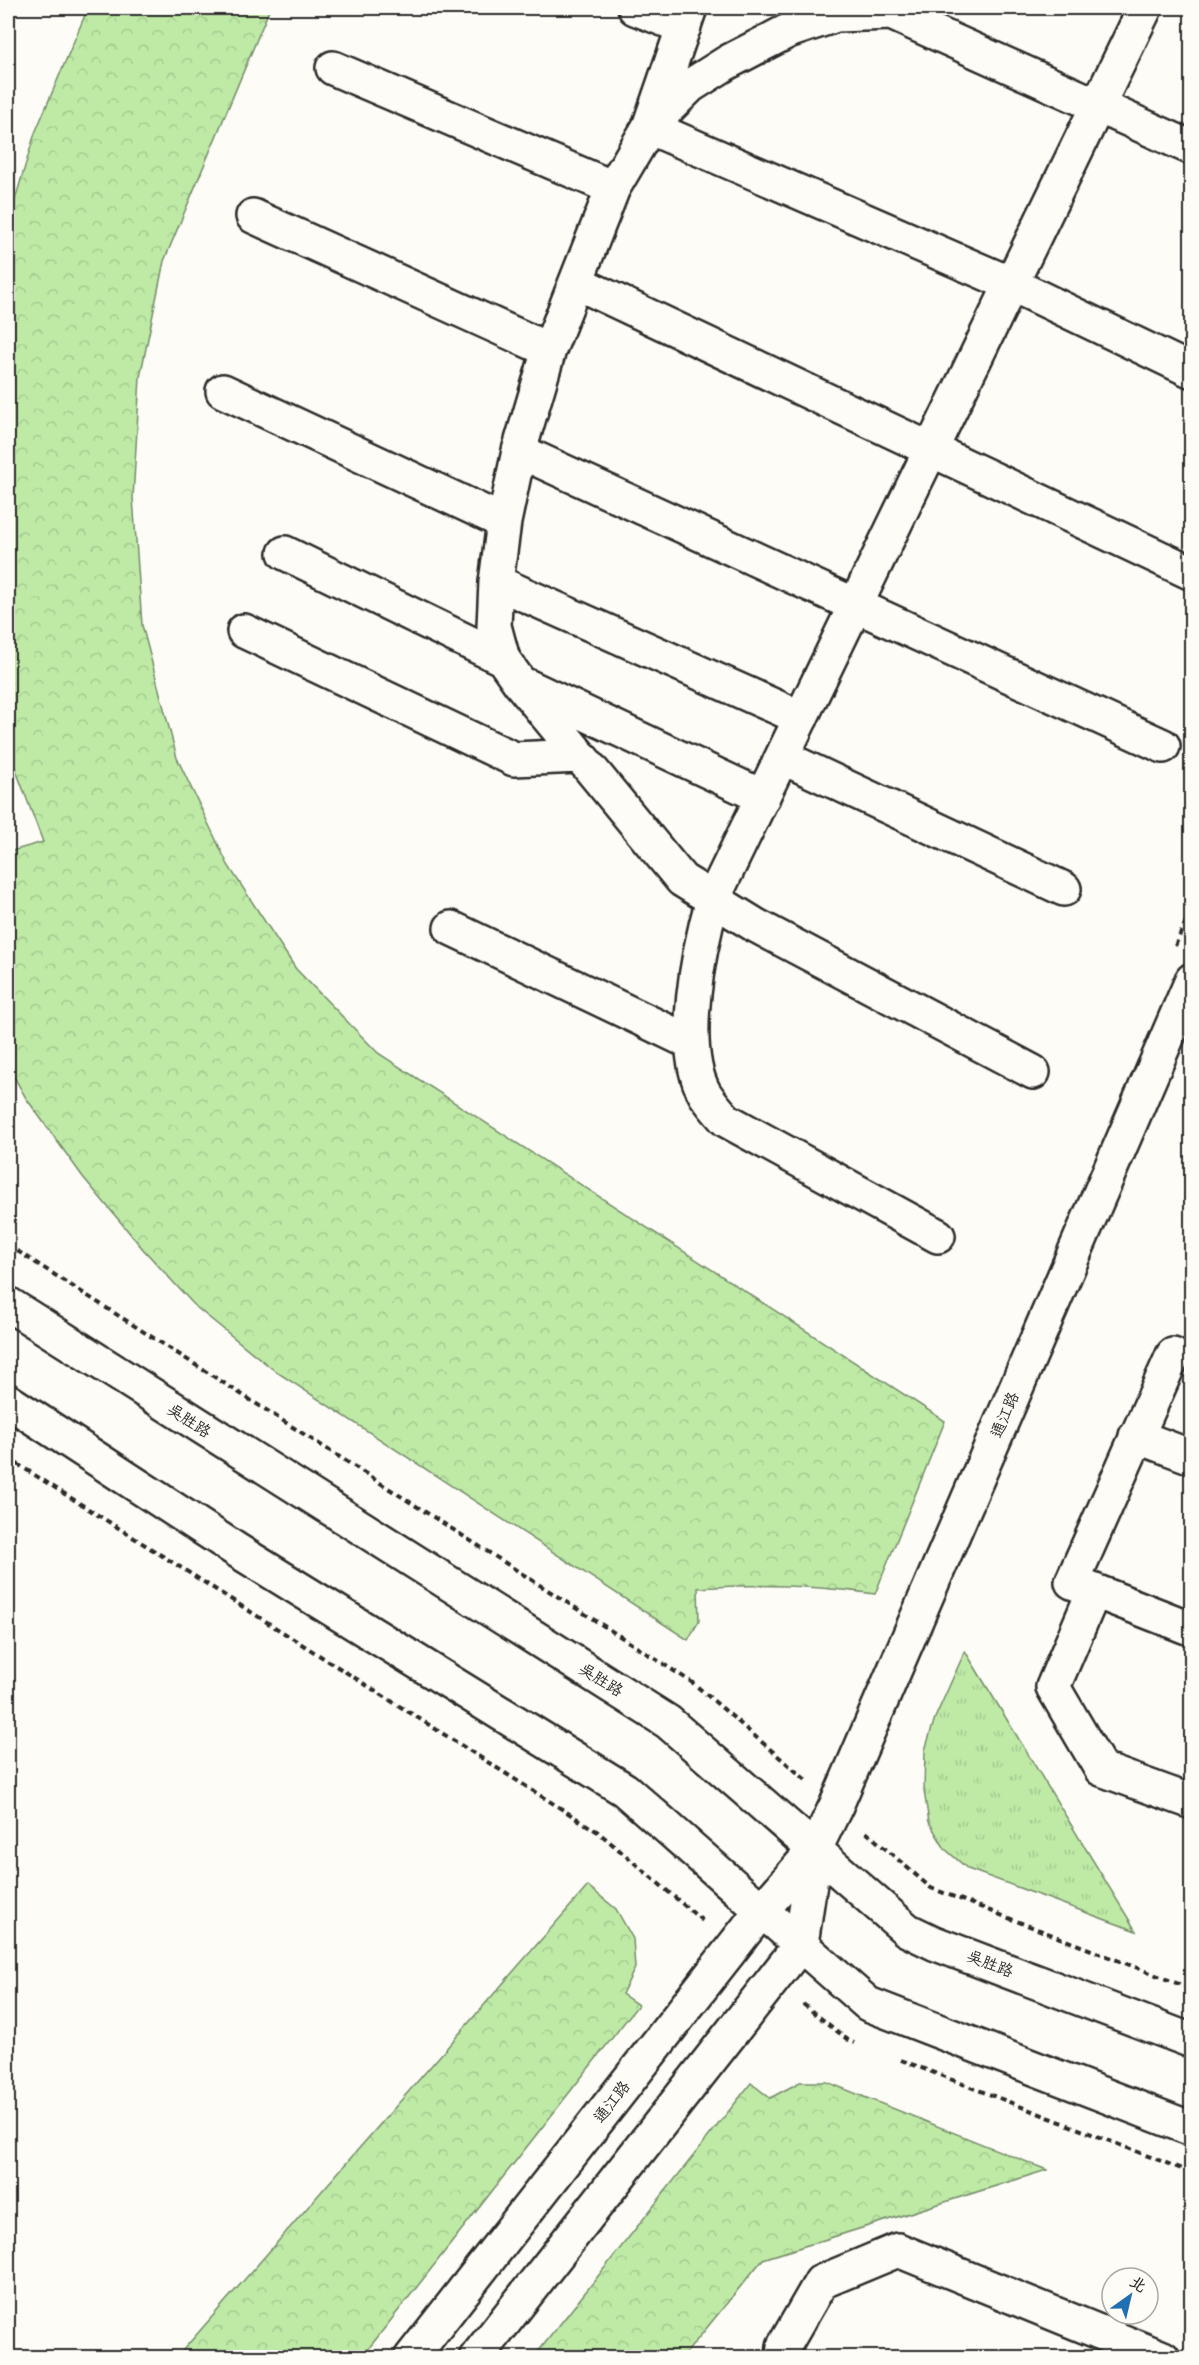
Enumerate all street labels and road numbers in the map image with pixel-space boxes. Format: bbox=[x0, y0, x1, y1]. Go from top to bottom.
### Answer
street label: 通江路 bbox=[985, 1389, 1025, 1441]
street label: 吴胜路 bbox=[163, 1399, 215, 1443]
street label: 吴胜路 bbox=[575, 1658, 627, 1702]
street label: 吴胜路 bbox=[964, 1945, 1016, 1983]
street label: 通江路 bbox=[589, 2076, 635, 2128]

